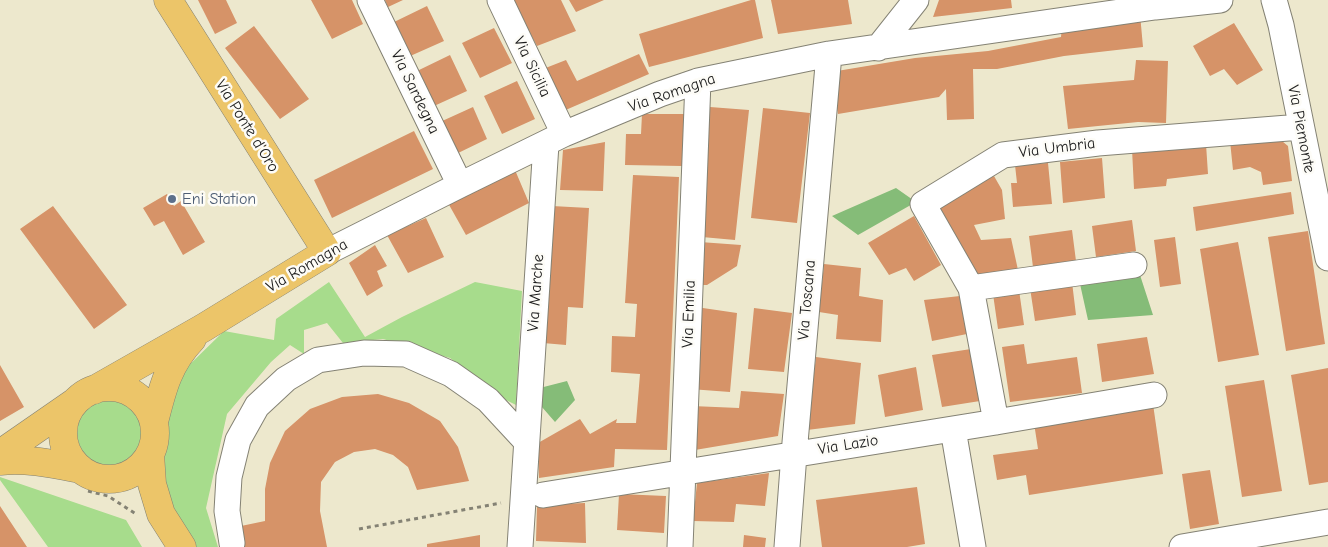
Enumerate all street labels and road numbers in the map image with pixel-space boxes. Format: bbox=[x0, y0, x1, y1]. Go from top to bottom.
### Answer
street label: Via Sicilia bbox=[509, 34, 555, 100]
street label: Via Sardegna bbox=[386, 47, 444, 137]
street label: Via Romagna bbox=[626, 69, 718, 117]
street label: Via Ponte d'Oro bbox=[211, 76, 283, 176]
street label: Via Piemonte bbox=[1283, 83, 1319, 175]
street label: Via Umbria bbox=[1018, 134, 1096, 162]
street label: Via Romagna bbox=[263, 235, 351, 297]
street label: Via Marche bbox=[524, 254, 548, 332]
street label: Via Toscana bbox=[794, 259, 820, 341]
street label: Via Emilia bbox=[678, 280, 700, 348]
street label: Via Lazio bbox=[816, 431, 880, 459]

